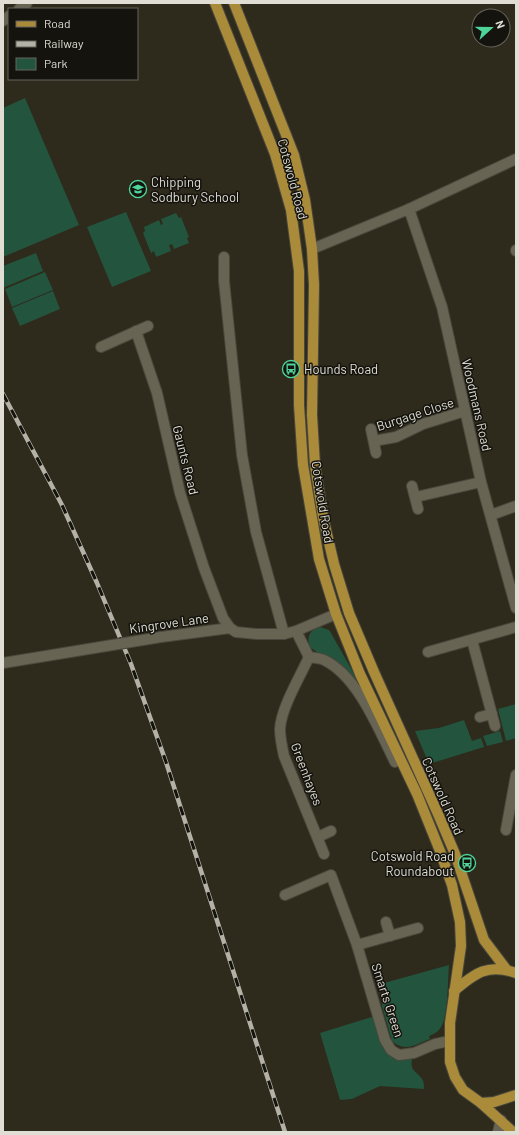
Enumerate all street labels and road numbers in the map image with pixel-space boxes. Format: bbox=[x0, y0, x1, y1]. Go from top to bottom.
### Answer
street label: Cotswold Road bbox=[275, 137, 311, 221]
street label: Woodmans Road bbox=[459, 357, 495, 453]
street label: Burgage Close bbox=[374, 394, 456, 434]
street label: Gaunts Road bbox=[170, 424, 202, 496]
street label: Cotswold Road bbox=[309, 460, 337, 544]
street label: Kingrove Lane bbox=[128, 609, 210, 636]
street label: Greenhayes bbox=[288, 740, 326, 808]
street label: Cotswold Road bbox=[419, 755, 467, 837]
street label: Smarts Green bbox=[368, 961, 408, 1039]

